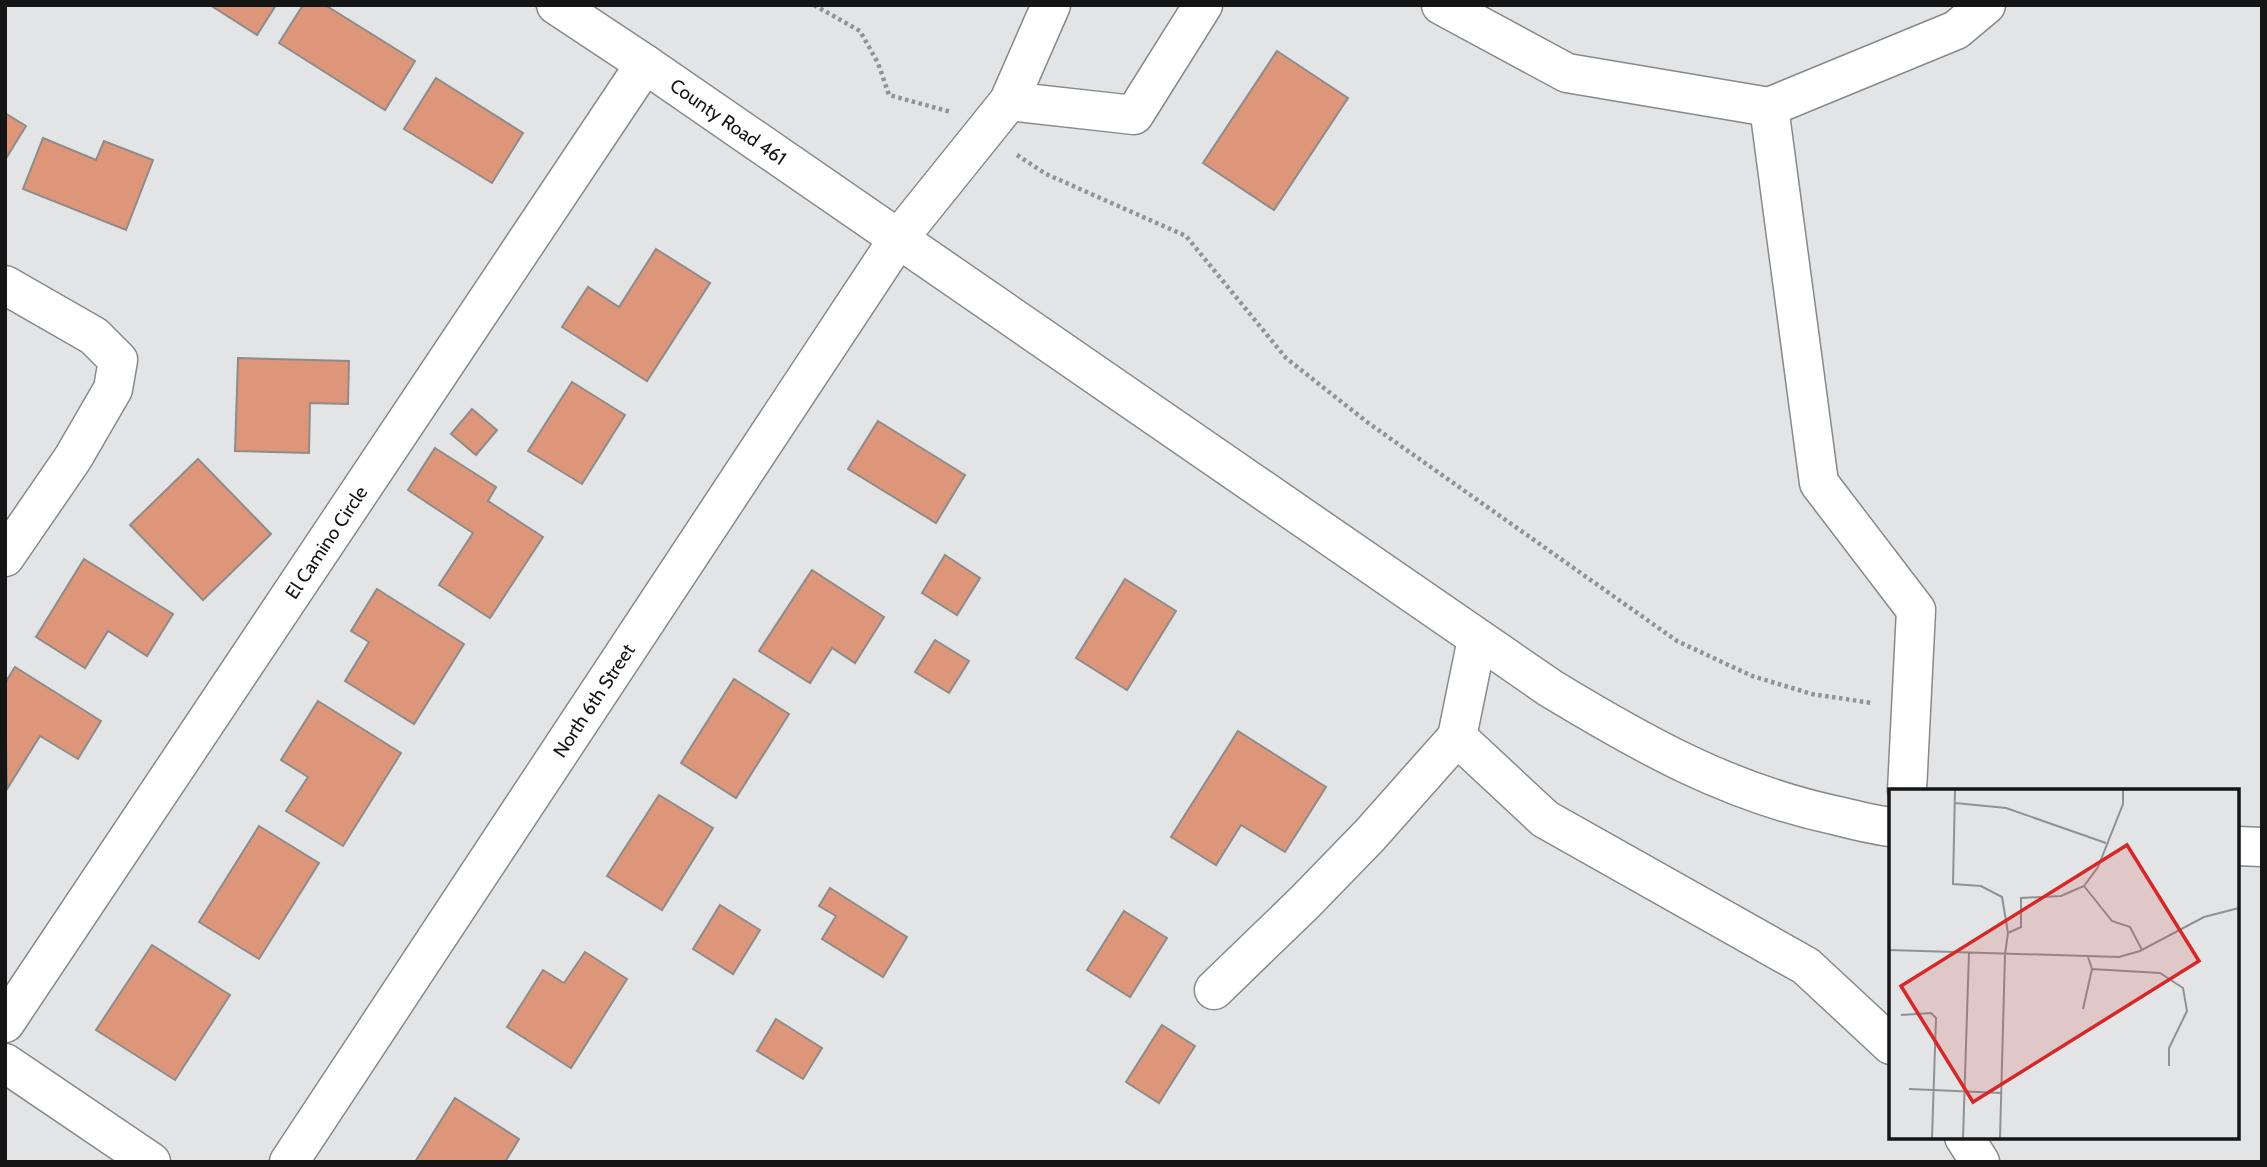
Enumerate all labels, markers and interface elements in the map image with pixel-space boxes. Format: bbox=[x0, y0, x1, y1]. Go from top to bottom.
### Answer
street label: County Road 461 bbox=[666, 73, 791, 170]
street label: El Camino Circle bbox=[280, 481, 372, 603]
street label: North 6th Street bbox=[548, 639, 640, 762]
inset map bbox=[1889, 789, 2239, 1139]

